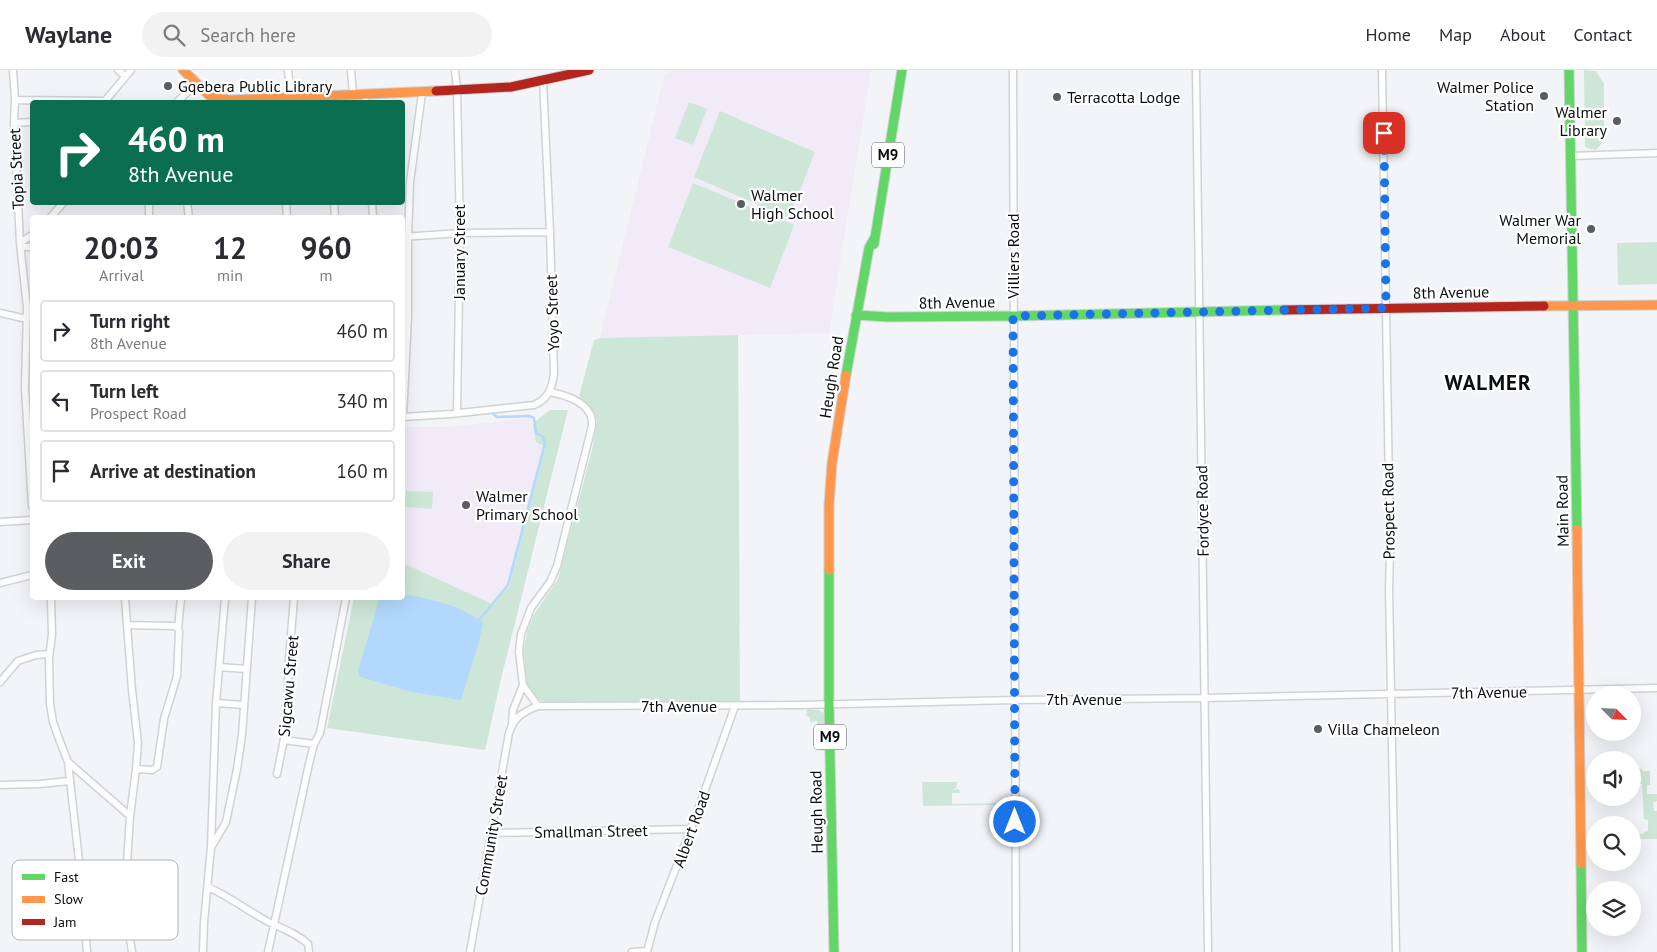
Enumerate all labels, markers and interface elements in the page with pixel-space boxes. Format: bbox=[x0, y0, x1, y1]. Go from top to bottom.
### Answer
search box bbox=[142, 12, 492, 57]
text: Waylane bbox=[25, 19, 112, 50]
icon: search bbox=[160, 21, 188, 49]
text: Search here bbox=[200, 23, 296, 47]
text: Home bbox=[1365, 23, 1411, 46]
text: Map bbox=[1439, 23, 1472, 46]
text: About bbox=[1500, 23, 1546, 46]
text: Contact bbox=[1574, 23, 1632, 46]
place label: Gqebera Public Library bbox=[178, 76, 333, 96]
place label: Walmer Police Station bbox=[1437, 77, 1534, 115]
marker: Gqebera Public Library bbox=[162, 80, 174, 92]
place label: Terracotta Lodge bbox=[1067, 87, 1181, 107]
marker: Walmer Police Station bbox=[1538, 90, 1550, 102]
marker: Terracotta Lodge bbox=[1051, 91, 1063, 103]
place label: Walmer Library bbox=[1555, 102, 1608, 140]
pin bbox=[1363, 112, 1405, 154]
marker: Walmer Library bbox=[1611, 115, 1623, 127]
text: 460 m bbox=[128, 116, 225, 162]
icon: arrive bbox=[1370, 119, 1398, 147]
icon: right bbox=[45, 120, 110, 185]
street label: Topia Street bbox=[4, 127, 28, 210]
road number: M9 bbox=[872, 142, 904, 168]
text: 8th Avenue bbox=[128, 160, 233, 188]
place label: Walmer High School bbox=[751, 185, 834, 223]
marker: Walmer High School bbox=[735, 198, 747, 210]
street label: January Street bbox=[449, 204, 469, 301]
place label: Walmer War Memorial bbox=[1499, 210, 1582, 248]
street label: Villiers Road bbox=[1003, 213, 1023, 300]
marker: Walmer War Memorial bbox=[1585, 223, 1597, 235]
text: 20:03 bbox=[83, 228, 160, 267]
text: 12 bbox=[213, 228, 247, 267]
text: 960 bbox=[301, 228, 352, 267]
text: Arrival bbox=[99, 265, 144, 285]
text: min bbox=[217, 265, 243, 285]
text: m bbox=[320, 265, 333, 285]
street label: Yoyo Street bbox=[541, 274, 563, 352]
street label: 8th Avenue bbox=[1413, 281, 1489, 303]
street label: 8th Avenue bbox=[919, 291, 995, 313]
text: Turn right bbox=[90, 309, 170, 333]
icon: right bbox=[47, 317, 75, 345]
text: 460 m bbox=[336, 319, 388, 343]
text: 8th Avenue bbox=[90, 333, 167, 353]
street label: Heugh Road bbox=[815, 334, 847, 420]
district label: WALMER bbox=[1444, 369, 1532, 396]
text: Turn left bbox=[90, 379, 159, 403]
icon: left bbox=[47, 387, 75, 415]
text: 340 m bbox=[336, 389, 388, 413]
text: Prospect Road bbox=[90, 403, 187, 423]
icon: arrive bbox=[47, 457, 75, 485]
text: Arrive at destination bbox=[90, 459, 256, 483]
text: 160 m bbox=[336, 459, 388, 483]
street label: Prospect Road bbox=[1377, 463, 1399, 559]
street label: Fordyce Road bbox=[1191, 465, 1213, 557]
street label: Main Road bbox=[1551, 475, 1573, 547]
place label: Walmer Primary School bbox=[476, 486, 578, 524]
marker: Walmer Primary School bbox=[460, 499, 472, 511]
button: Exit bbox=[45, 532, 213, 590]
button: Share bbox=[223, 532, 390, 590]
street label: Sigcawu Street bbox=[274, 634, 302, 738]
street label: 7th Avenue bbox=[1451, 681, 1527, 703]
north arrow bbox=[1586, 686, 1641, 741]
map controls bbox=[1586, 686, 1641, 936]
street label: 7th Avenue bbox=[1046, 689, 1122, 709]
street label: 7th Avenue bbox=[641, 696, 717, 716]
place label: Villa Chameleon bbox=[1327, 719, 1440, 739]
marker: Villa Chameleon bbox=[1312, 723, 1324, 735]
road number: M9 bbox=[814, 724, 846, 750]
button: sound bbox=[1586, 751, 1641, 806]
street label: Heugh Road bbox=[805, 770, 827, 854]
street label: Community Street bbox=[471, 773, 512, 897]
street label: Albert Road bbox=[668, 788, 714, 870]
position arrow bbox=[988, 795, 1040, 847]
button: search bbox=[1586, 816, 1641, 871]
street label: Smallman Street bbox=[534, 820, 649, 842]
legend bbox=[12, 860, 178, 940]
text: Fast bbox=[54, 868, 79, 886]
button: layers bbox=[1586, 881, 1641, 936]
text: Slow bbox=[54, 890, 84, 908]
text: Jam bbox=[53, 913, 76, 931]

